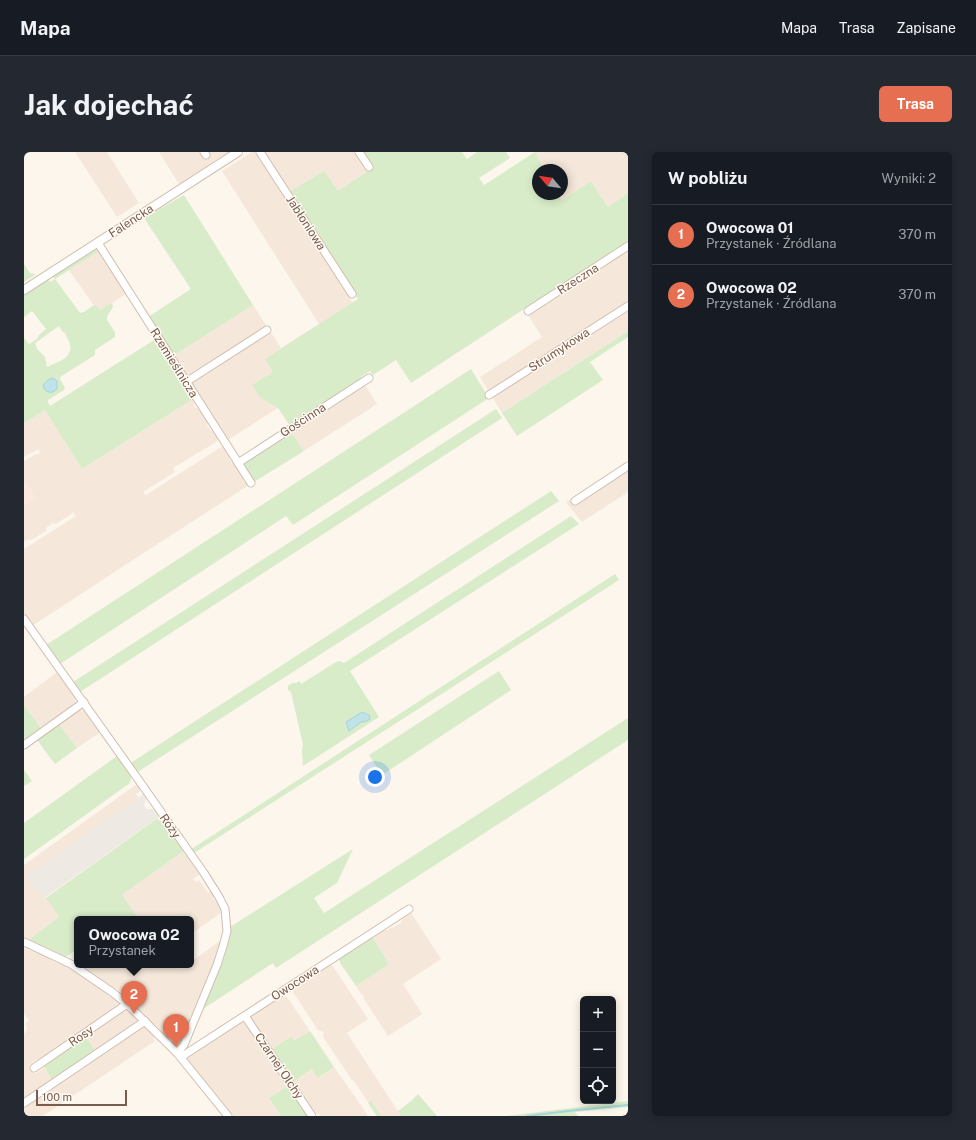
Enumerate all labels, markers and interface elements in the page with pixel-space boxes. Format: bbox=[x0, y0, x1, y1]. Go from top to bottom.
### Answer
text: Mapa bbox=[20, 17, 70, 39]
text: Mapa bbox=[781, 20, 817, 36]
text: Trasa bbox=[839, 20, 875, 36]
text: Zapisane bbox=[897, 20, 956, 36]
button: Trasa bbox=[879, 86, 952, 122]
text: Jak dojechać bbox=[24, 88, 194, 121]
north arrow bbox=[532, 164, 568, 200]
text: W pobliżu bbox=[668, 168, 747, 188]
text: Wyniki: 2 bbox=[882, 171, 936, 186]
street label: Jabłoniowa bbox=[283, 193, 329, 253]
street label: Falencka bbox=[106, 201, 156, 241]
text: Owocowa 01 bbox=[706, 219, 794, 236]
text: 1 bbox=[678, 227, 684, 242]
text: 370 m bbox=[898, 227, 936, 242]
text: Przystanek · Źródlana bbox=[706, 236, 836, 251]
street label: Rzeczna bbox=[555, 261, 601, 297]
text: Owocowa 02 bbox=[706, 279, 797, 296]
text: 2 bbox=[677, 287, 685, 302]
text: 370 m bbox=[898, 287, 936, 302]
text: Przystanek · Źródlana bbox=[706, 296, 836, 311]
street label: Strumykowa bbox=[526, 325, 592, 375]
street label: Rzemieślnicza bbox=[147, 326, 201, 400]
street label: Gościnna bbox=[278, 400, 328, 440]
your location bbox=[365, 767, 385, 787]
street label: Róży bbox=[157, 811, 184, 841]
popup bbox=[74, 916, 194, 968]
text: Owocowa 02 bbox=[89, 926, 179, 943]
text: Przystanek bbox=[89, 943, 156, 958]
street label: Owocowa bbox=[269, 962, 321, 1004]
pin: 2 bbox=[121, 981, 147, 1014]
map controls bbox=[580, 996, 616, 1104]
button: + bbox=[580, 996, 616, 1032]
pin: 1 bbox=[163, 1014, 189, 1047]
street label: Rosy bbox=[66, 1022, 97, 1050]
street label: Czarnej Olchy bbox=[252, 1030, 307, 1102]
button: − bbox=[580, 1032, 616, 1068]
button: locate bbox=[580, 1068, 616, 1104]
scale bar bbox=[36, 1088, 127, 1107]
text: 100 m bbox=[42, 1091, 72, 1103]

